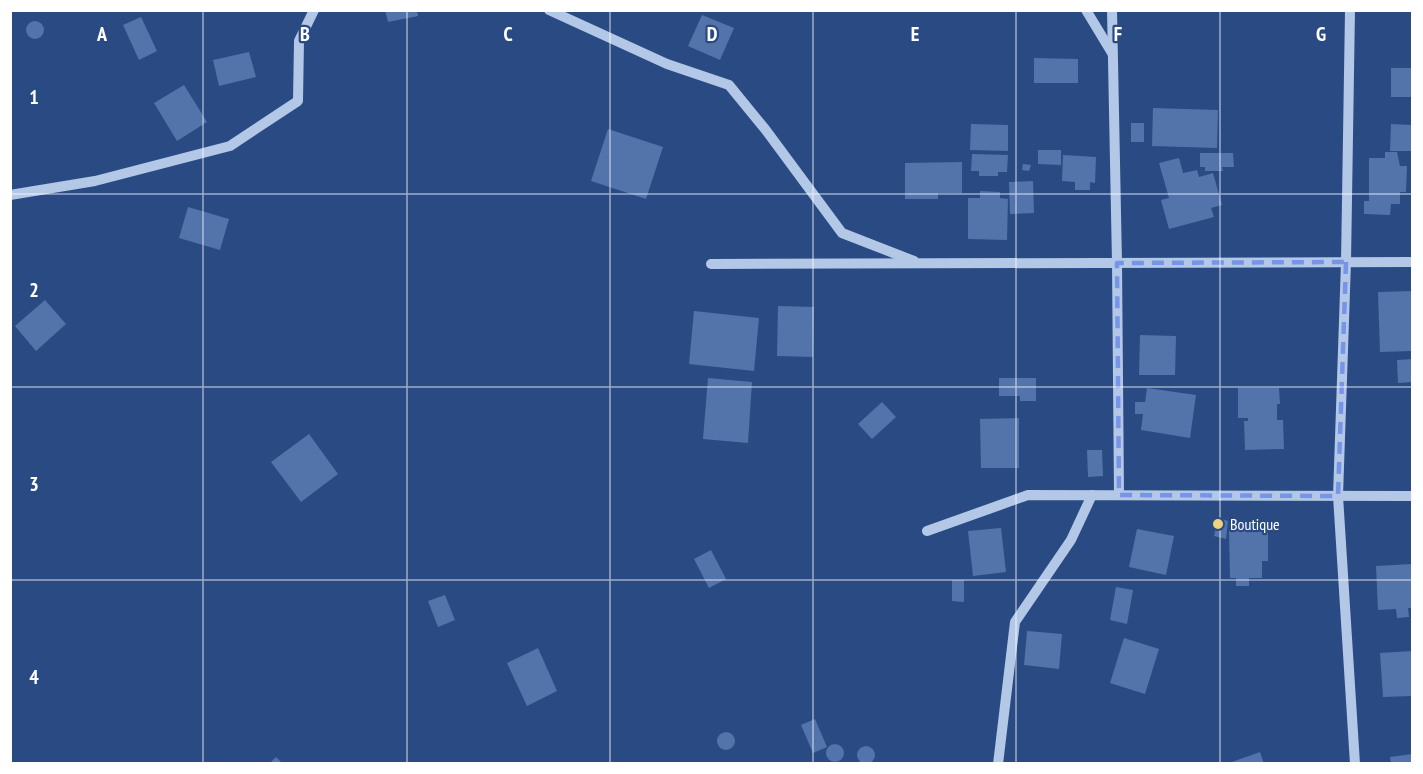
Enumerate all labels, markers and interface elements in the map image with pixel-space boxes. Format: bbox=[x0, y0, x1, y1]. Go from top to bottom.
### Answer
text: A bbox=[96, 21, 108, 47]
text: B bbox=[300, 21, 310, 47]
text: C bbox=[503, 21, 513, 47]
text: D bbox=[707, 21, 718, 47]
text: E bbox=[911, 21, 919, 47]
text: F bbox=[1114, 21, 1122, 47]
text: G bbox=[1316, 21, 1326, 47]
text: 1 bbox=[29, 84, 39, 110]
text: 2 bbox=[29, 277, 39, 303]
text: 3 bbox=[29, 471, 39, 497]
place label: Boutique bbox=[1230, 514, 1280, 534]
marker: Boutique bbox=[1211, 517, 1225, 531]
text: 4 bbox=[29, 664, 39, 690]

